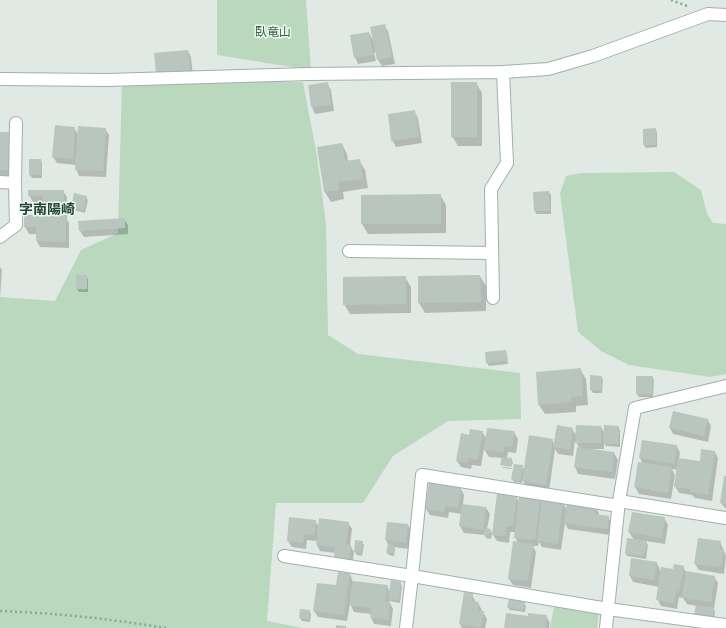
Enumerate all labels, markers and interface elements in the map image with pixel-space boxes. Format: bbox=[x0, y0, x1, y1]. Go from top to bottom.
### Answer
park label: 臥竜山 bbox=[255, 25, 291, 39]
district label: 字南陽崎 bbox=[19, 202, 75, 218]

